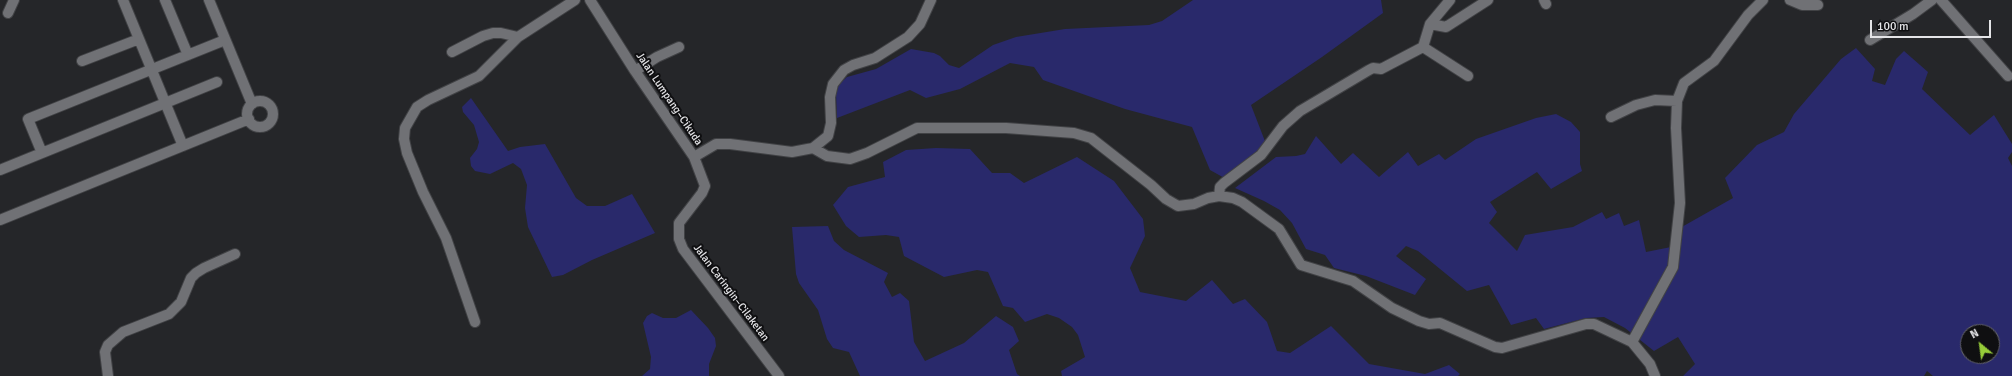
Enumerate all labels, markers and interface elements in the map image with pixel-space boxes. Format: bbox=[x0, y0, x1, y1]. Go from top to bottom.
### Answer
scale bar bbox=[1872, 12, 1993, 38]
text: 100 m bbox=[1877, 19, 1909, 34]
street label: Jalan Lumpang–Cikuda bbox=[633, 50, 705, 148]
street label: Jalan Caringin–Cilaketan bbox=[690, 242, 772, 344]
north arrow bbox=[1960, 324, 2000, 364]
text: N bbox=[1968, 326, 1981, 341]

